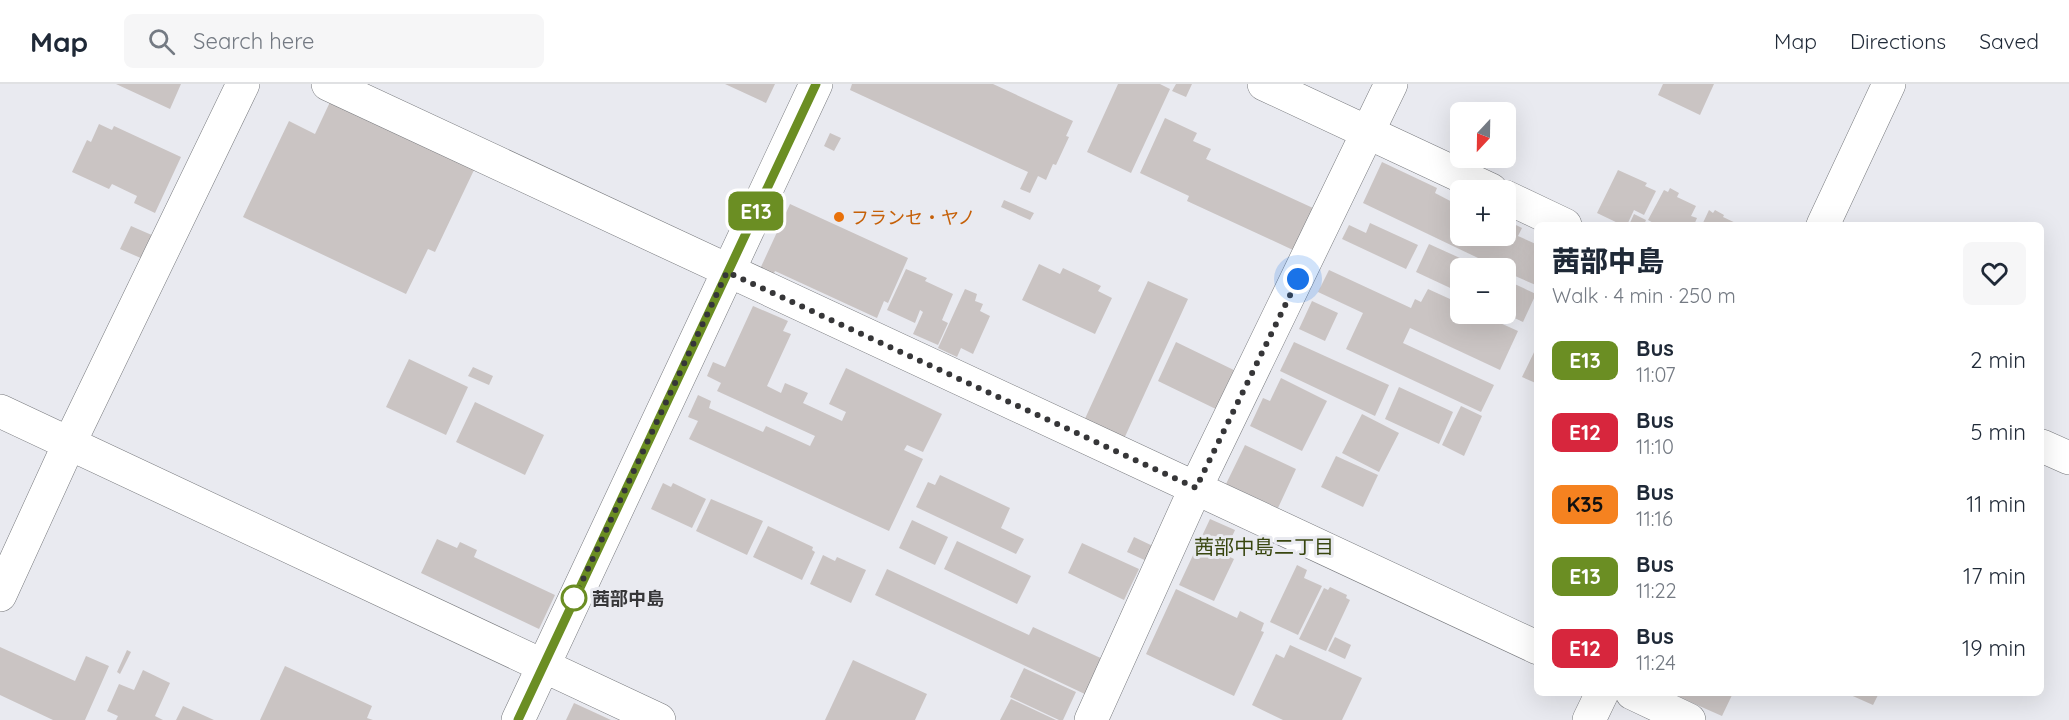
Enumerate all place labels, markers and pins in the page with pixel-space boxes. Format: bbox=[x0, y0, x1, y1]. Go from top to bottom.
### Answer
place label: フランセ・ヤノ bbox=[851, 206, 976, 229]
marker: フランセ・ヤノ bbox=[832, 210, 846, 224]
marker: 茜部中島 bbox=[561, 585, 587, 611]
place label: 茜部中島 bbox=[592, 587, 664, 610]

